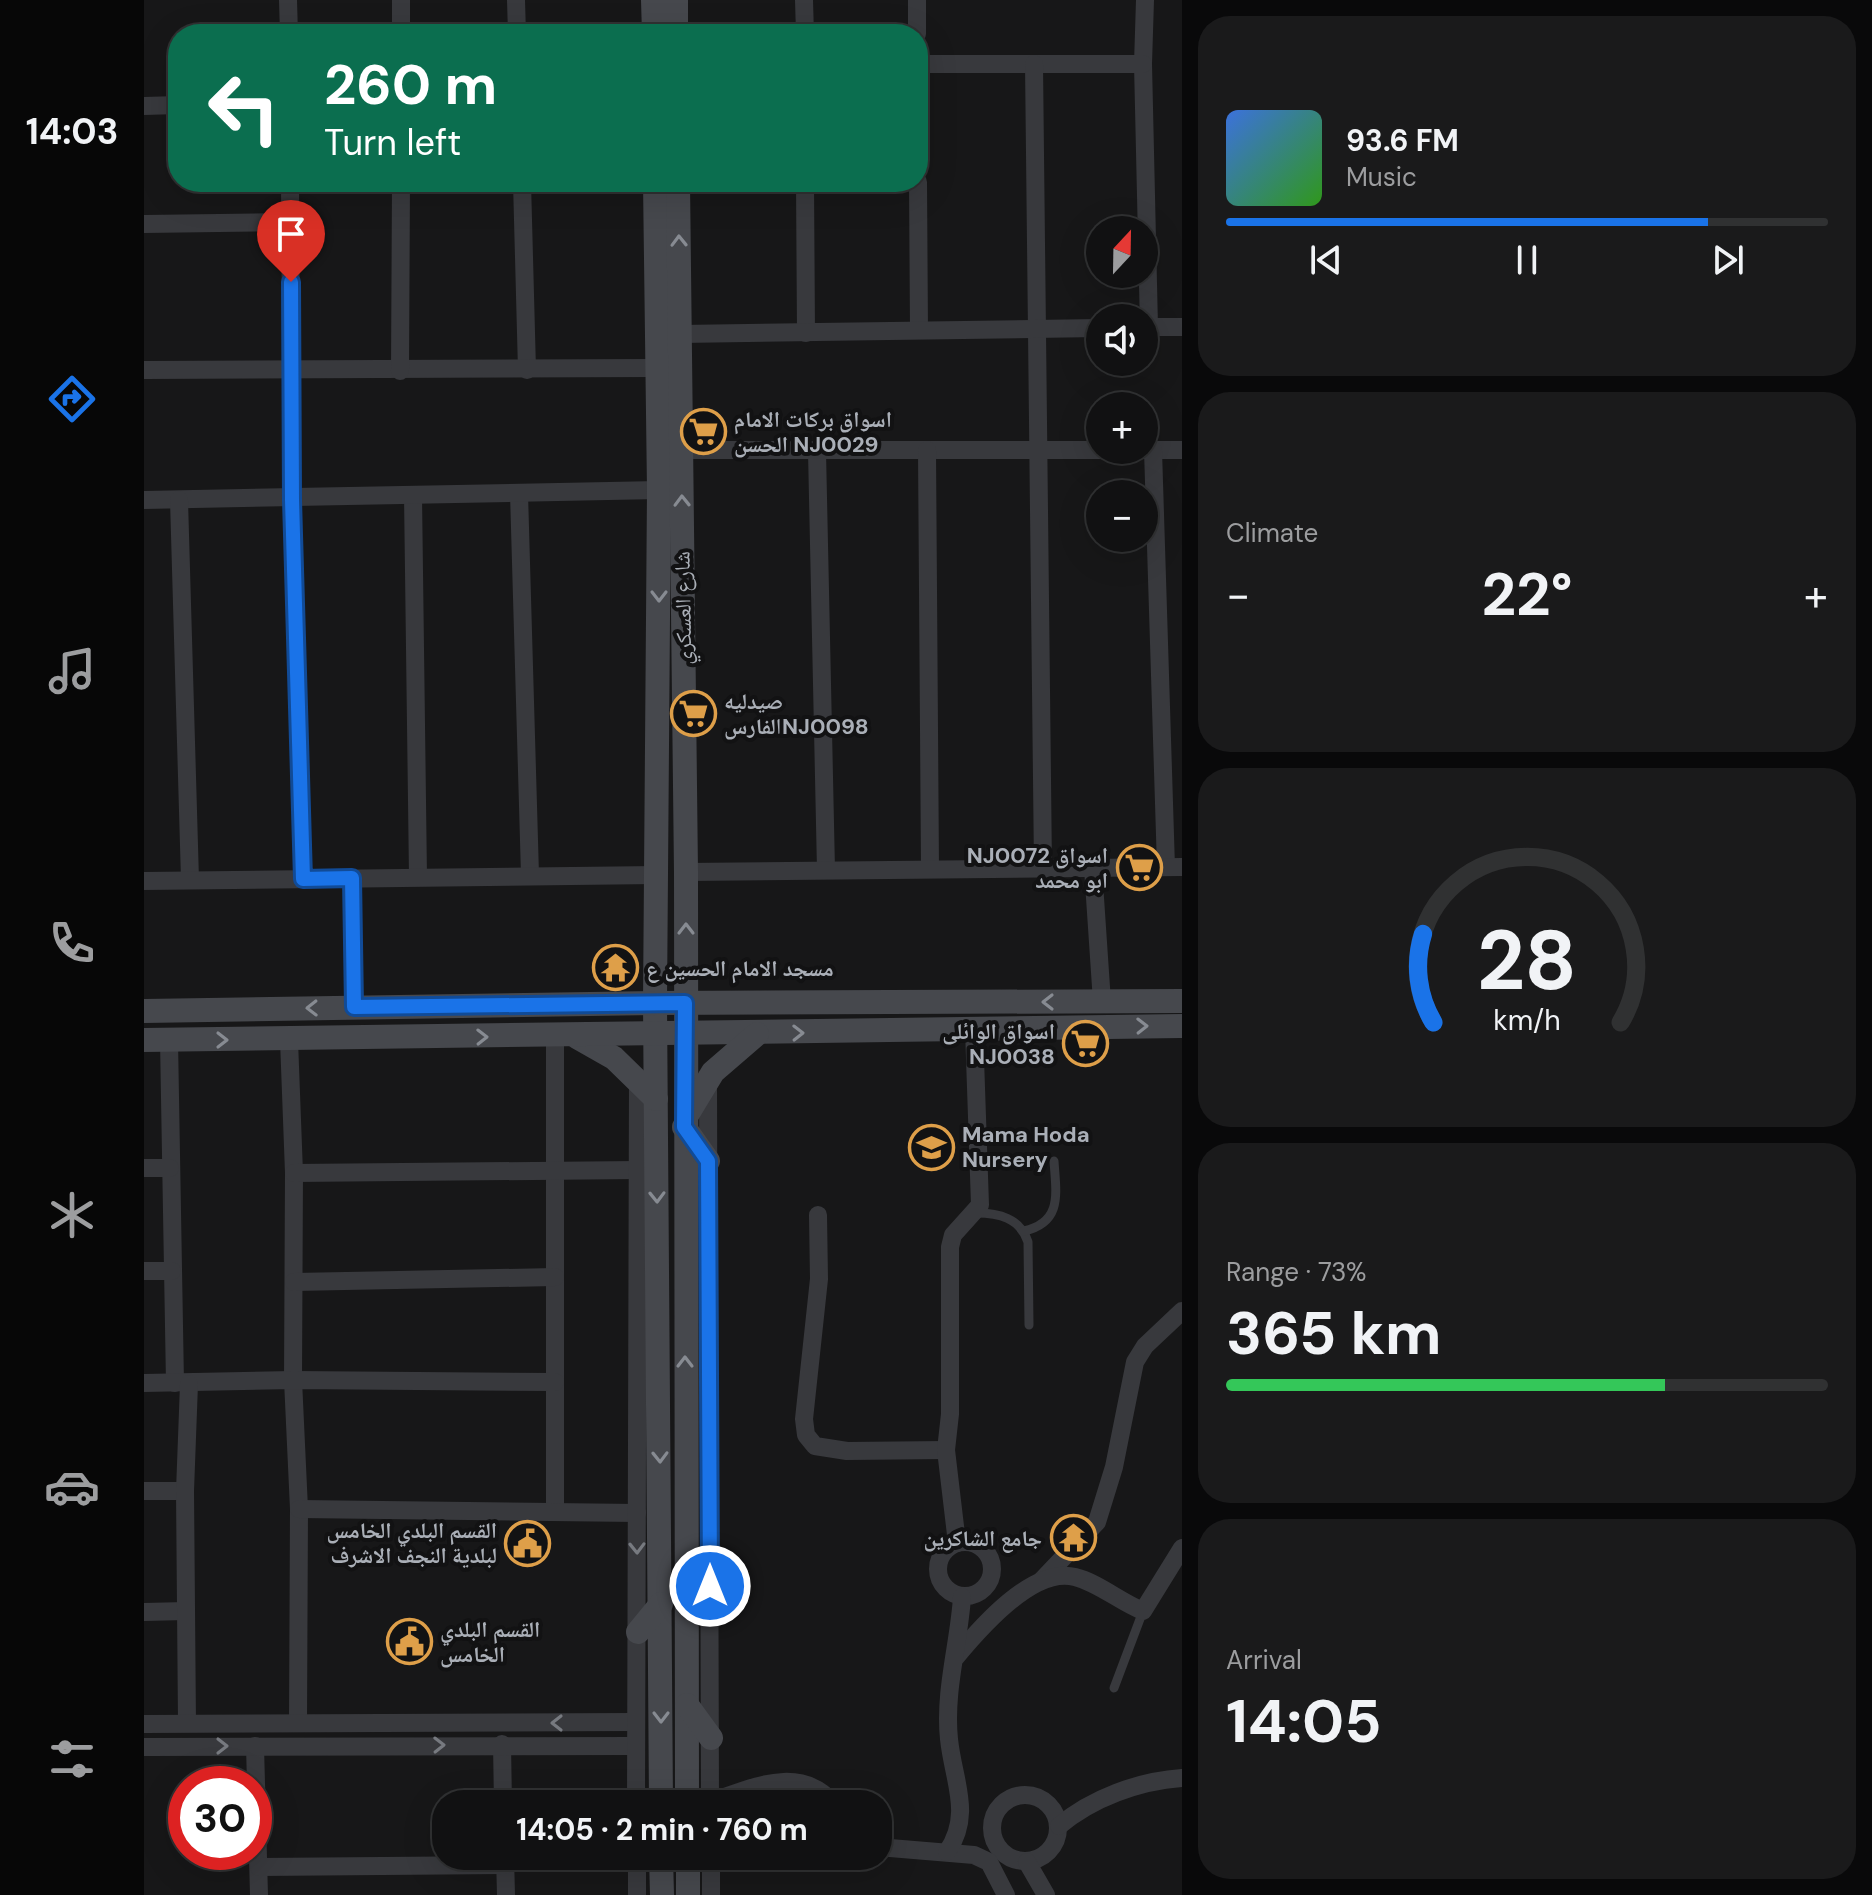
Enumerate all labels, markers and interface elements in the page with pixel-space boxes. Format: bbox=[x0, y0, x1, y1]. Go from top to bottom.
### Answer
text: 260 m bbox=[324, 48, 497, 121]
icon: left bbox=[192, 56, 296, 160]
text: 14:03 bbox=[26, 108, 118, 155]
text: Turn left bbox=[324, 119, 461, 166]
text: 93.6 FM bbox=[1346, 121, 1459, 160]
text: Music bbox=[1346, 160, 1417, 194]
pin bbox=[257, 200, 325, 282]
icon: arrive bbox=[269, 212, 313, 256]
north arrow bbox=[1086, 216, 1158, 288]
map controls bbox=[1086, 216, 1158, 552]
one-way arrow bbox=[670, 234, 688, 247]
icon: previous bbox=[1304, 238, 1348, 282]
icon: pause bbox=[1505, 238, 1549, 282]
icon: next bbox=[1706, 238, 1750, 282]
button: sound bbox=[1086, 304, 1158, 376]
icon: directions bbox=[44, 371, 100, 427]
button: + bbox=[1086, 392, 1158, 464]
place label: اسواق بركات الامام الحسن NJ0029 bbox=[734, 405, 892, 459]
supermarket icon: اسواق بركات الامام الحسن NJ0029 bbox=[679, 408, 727, 456]
button: − bbox=[1086, 480, 1158, 552]
one-way arrow bbox=[673, 494, 690, 507]
text: Climate bbox=[1226, 516, 1318, 550]
street label: شارع العسكري bbox=[668, 551, 701, 665]
text: 22° bbox=[1481, 555, 1573, 634]
text: − bbox=[1226, 566, 1250, 624]
text: + bbox=[1804, 566, 1828, 624]
one-way arrow bbox=[650, 590, 667, 603]
icon: music bbox=[44, 643, 100, 699]
place label: صيدليه الفارسNJ0098 bbox=[724, 687, 869, 741]
supermarket icon: صيدليه الفارسNJ0098 bbox=[669, 690, 717, 738]
place label: NJ0072 اسواق ابو محمد bbox=[967, 841, 1108, 895]
supermarket icon: NJ0072 اسواق ابو محمد bbox=[1115, 844, 1163, 892]
text: 28 bbox=[1477, 906, 1577, 1015]
icon: phone bbox=[44, 915, 100, 971]
one-way arrow bbox=[677, 922, 695, 935]
temple icon: مسجد الامام الحسين ع bbox=[591, 944, 639, 992]
place label: مسجد الامام الحسين ع bbox=[646, 954, 834, 984]
one-way arrow bbox=[1041, 993, 1054, 1011]
one-way arrow bbox=[305, 999, 318, 1017]
text: km/h bbox=[1493, 1003, 1561, 1040]
place label: اسواق الوائلی NJ0038 bbox=[942, 1017, 1055, 1071]
one-way arrow bbox=[1136, 1017, 1149, 1035]
supermarket icon: اسواق الوائلی NJ0038 bbox=[1062, 1020, 1110, 1068]
one-way arrow bbox=[792, 1024, 805, 1041]
one-way arrow bbox=[476, 1028, 489, 1046]
one-way arrow bbox=[216, 1031, 229, 1049]
place label: Mama Hoda Nursery bbox=[962, 1120, 1090, 1174]
school or university icon: Mama Hoda Nursery bbox=[907, 1123, 955, 1171]
icon: climate bbox=[44, 1187, 100, 1243]
one-way arrow bbox=[648, 1191, 666, 1204]
text: Range · 73% bbox=[1226, 1255, 1366, 1289]
text: 365 km bbox=[1226, 1294, 1442, 1373]
one-way arrow bbox=[676, 1355, 694, 1368]
one-way arrow bbox=[651, 1451, 669, 1464]
icon: car bbox=[44, 1459, 100, 1515]
temple icon: جامع الشاكرين bbox=[1049, 1514, 1097, 1562]
place label: القسم البلدي الخامس لبلدية النجف الاشرف bbox=[326, 1516, 497, 1570]
public building icon: القسم البلدي الخامس لبلدية النجف الاشرف bbox=[504, 1519, 552, 1567]
place label: جامع الشاكرين bbox=[923, 1524, 1042, 1553]
one-way arrow bbox=[629, 1542, 646, 1555]
position arrow bbox=[668, 1544, 752, 1628]
place label: القسم البلدي الخامس bbox=[440, 1615, 540, 1669]
public building icon: القسم البلدي الخامس bbox=[385, 1618, 433, 1666]
text: Arrival bbox=[1226, 1643, 1302, 1677]
text: 14:05 bbox=[1226, 1682, 1382, 1761]
one-way arrow bbox=[652, 1711, 670, 1724]
one-way arrow bbox=[550, 1714, 563, 1732]
icon: filters bbox=[44, 1731, 100, 1787]
one-way arrow bbox=[433, 1736, 446, 1753]
one-way arrow bbox=[216, 1737, 229, 1755]
speed limit sign: 30 bbox=[168, 1766, 272, 1870]
text: 14:05 · 2 min · 760 m bbox=[516, 1810, 808, 1849]

